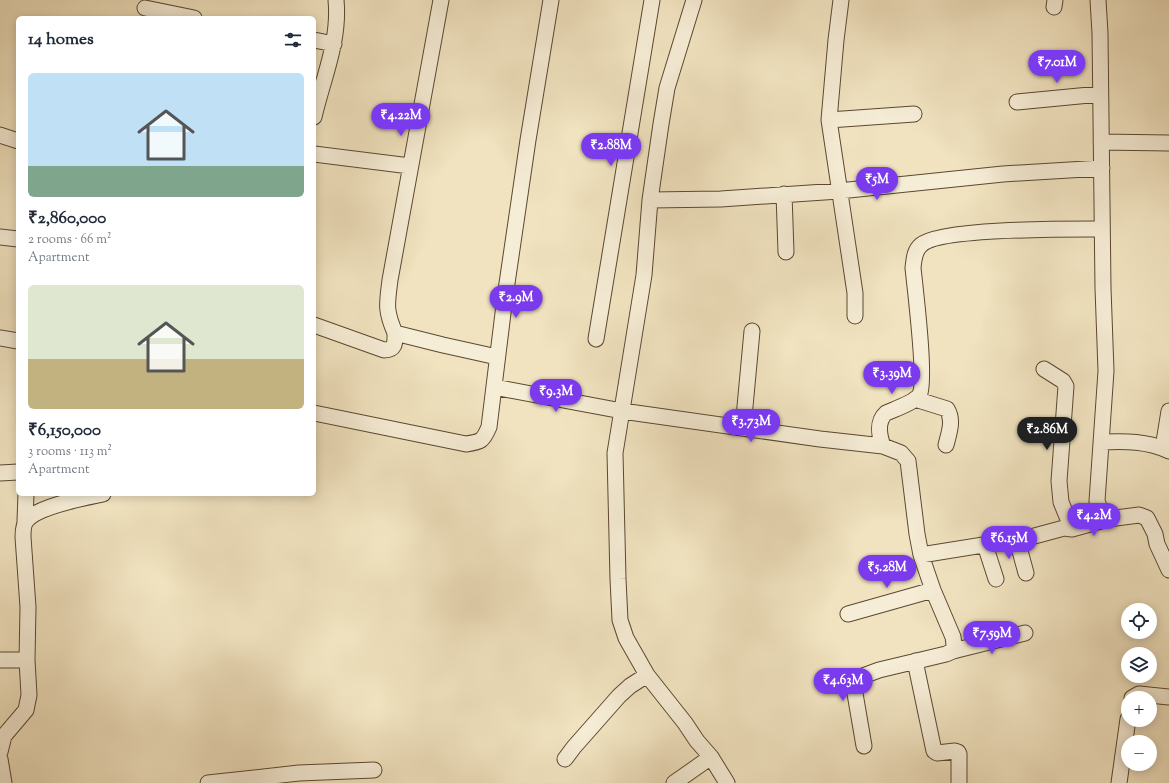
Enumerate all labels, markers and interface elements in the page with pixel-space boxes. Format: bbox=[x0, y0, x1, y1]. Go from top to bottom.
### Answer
text: 14 homes bbox=[28, 28, 94, 52]
icon: filters bbox=[282, 29, 304, 51]
pin: ₹7.01M bbox=[1024, 50, 1090, 84]
text: ₹7.01M bbox=[1037, 54, 1077, 72]
icon: home bbox=[130, 99, 202, 171]
pin: ₹4.22M bbox=[368, 103, 434, 137]
text: ₹4.22M bbox=[380, 107, 422, 125]
pin: ₹2.88M bbox=[578, 133, 644, 167]
text: ₹2.88M bbox=[590, 137, 632, 155]
pin: ₹5M bbox=[858, 167, 896, 201]
text: ₹5M bbox=[865, 171, 889, 189]
text: ₹2,860,000 bbox=[28, 207, 106, 231]
text: 2 rooms · 66 m² bbox=[28, 231, 111, 249]
text: Apartment bbox=[28, 249, 89, 267]
pin: ₹2.9M bbox=[488, 285, 544, 319]
text: ₹2.9M bbox=[499, 289, 533, 307]
icon: home bbox=[130, 311, 202, 383]
pin: ₹3.39M bbox=[859, 361, 925, 395]
text: ₹3.39M bbox=[872, 365, 912, 383]
pin: ₹9.3M bbox=[528, 379, 584, 413]
text: ₹9.3M bbox=[539, 383, 573, 401]
pin: ₹3.73M bbox=[718, 409, 784, 443]
text: ₹3.73M bbox=[731, 413, 771, 431]
pin: ₹2.86M bbox=[1014, 417, 1080, 451]
text: ₹6,150,000 bbox=[28, 419, 101, 443]
text: ₹2.86M bbox=[1026, 421, 1068, 439]
text: 3 rooms · 113 m² bbox=[28, 443, 112, 461]
text: Apartment bbox=[28, 461, 89, 479]
pin: ₹4.2M bbox=[1066, 503, 1122, 537]
text: ₹4.2M bbox=[1076, 507, 1112, 525]
pin: ₹6.15M bbox=[976, 526, 1042, 560]
text: ₹6.15M bbox=[990, 530, 1028, 548]
pin: ₹5.28M bbox=[854, 555, 920, 589]
text: ₹5.28M bbox=[867, 559, 907, 577]
map controls bbox=[1121, 603, 1157, 771]
button: locate bbox=[1121, 603, 1157, 639]
pin: ₹7.59M bbox=[959, 621, 1025, 655]
text: ₹7.59M bbox=[972, 625, 1012, 643]
button: layers bbox=[1121, 647, 1157, 683]
pin: ₹4.63M bbox=[810, 668, 876, 702]
text: ₹4.63M bbox=[823, 672, 863, 690]
button: + bbox=[1121, 691, 1157, 727]
button: − bbox=[1121, 735, 1157, 771]

